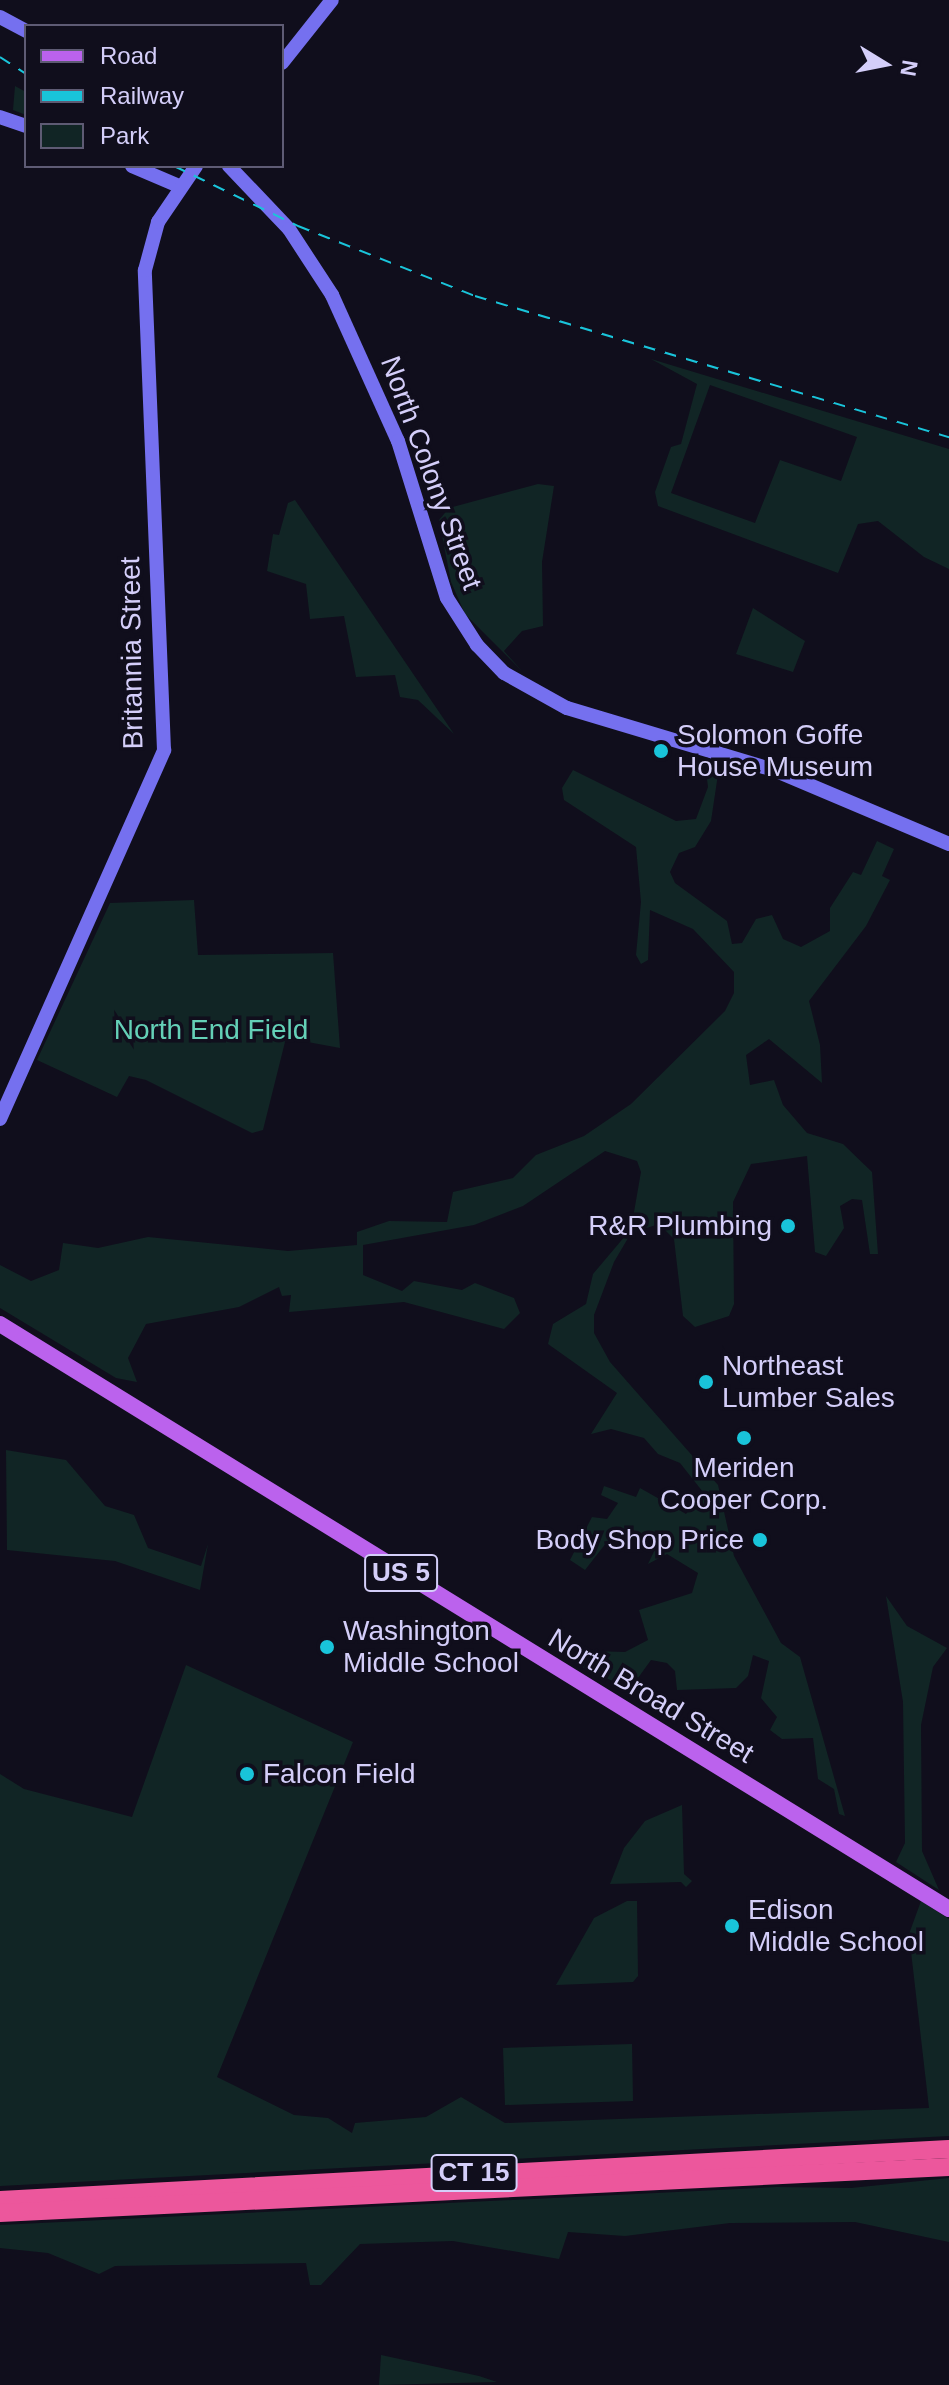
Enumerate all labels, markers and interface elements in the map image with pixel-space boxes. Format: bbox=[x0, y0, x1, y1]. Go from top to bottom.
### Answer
legend bbox=[24, 24, 284, 168]
north arrow bbox=[845, 24, 925, 104]
text: Road bbox=[100, 42, 157, 69]
text: N bbox=[895, 58, 923, 78]
text: Railway bbox=[100, 82, 184, 109]
text: Park bbox=[100, 122, 149, 149]
street label: North Colony Street bbox=[373, 352, 489, 594]
street label: Britannia Street bbox=[114, 556, 150, 750]
place label: Solomon Goffe House Museum bbox=[677, 718, 873, 784]
marker: Solomon Goffe House Museum bbox=[652, 742, 670, 760]
park label: North End Field bbox=[114, 1013, 308, 1047]
place label: R&R Plumbing bbox=[588, 1209, 772, 1243]
marker: R&R Plumbing bbox=[779, 1217, 797, 1235]
place label: Northeast Lumber Sales bbox=[722, 1349, 895, 1415]
marker: Northeast Lumber Sales bbox=[697, 1373, 715, 1391]
marker: Meriden Cooper Corp. bbox=[735, 1429, 753, 1447]
place label: Meriden Cooper Corp. bbox=[660, 1451, 828, 1517]
place label: Body Shop Price bbox=[535, 1523, 744, 1557]
marker: Body Shop Price bbox=[751, 1531, 769, 1549]
road number: US 5 bbox=[363, 1551, 439, 1595]
place label: Washington Middle School bbox=[343, 1614, 519, 1680]
street label: North Broad Street bbox=[542, 1621, 760, 1771]
marker: Washington Middle School bbox=[318, 1638, 336, 1656]
place label: Falcon Field bbox=[263, 1757, 416, 1791]
marker: Falcon Field bbox=[238, 1765, 256, 1783]
place label: Edison Middle School bbox=[748, 1893, 924, 1959]
marker: Edison Middle School bbox=[723, 1917, 741, 1935]
road number: CT 15 bbox=[430, 2151, 518, 2195]

